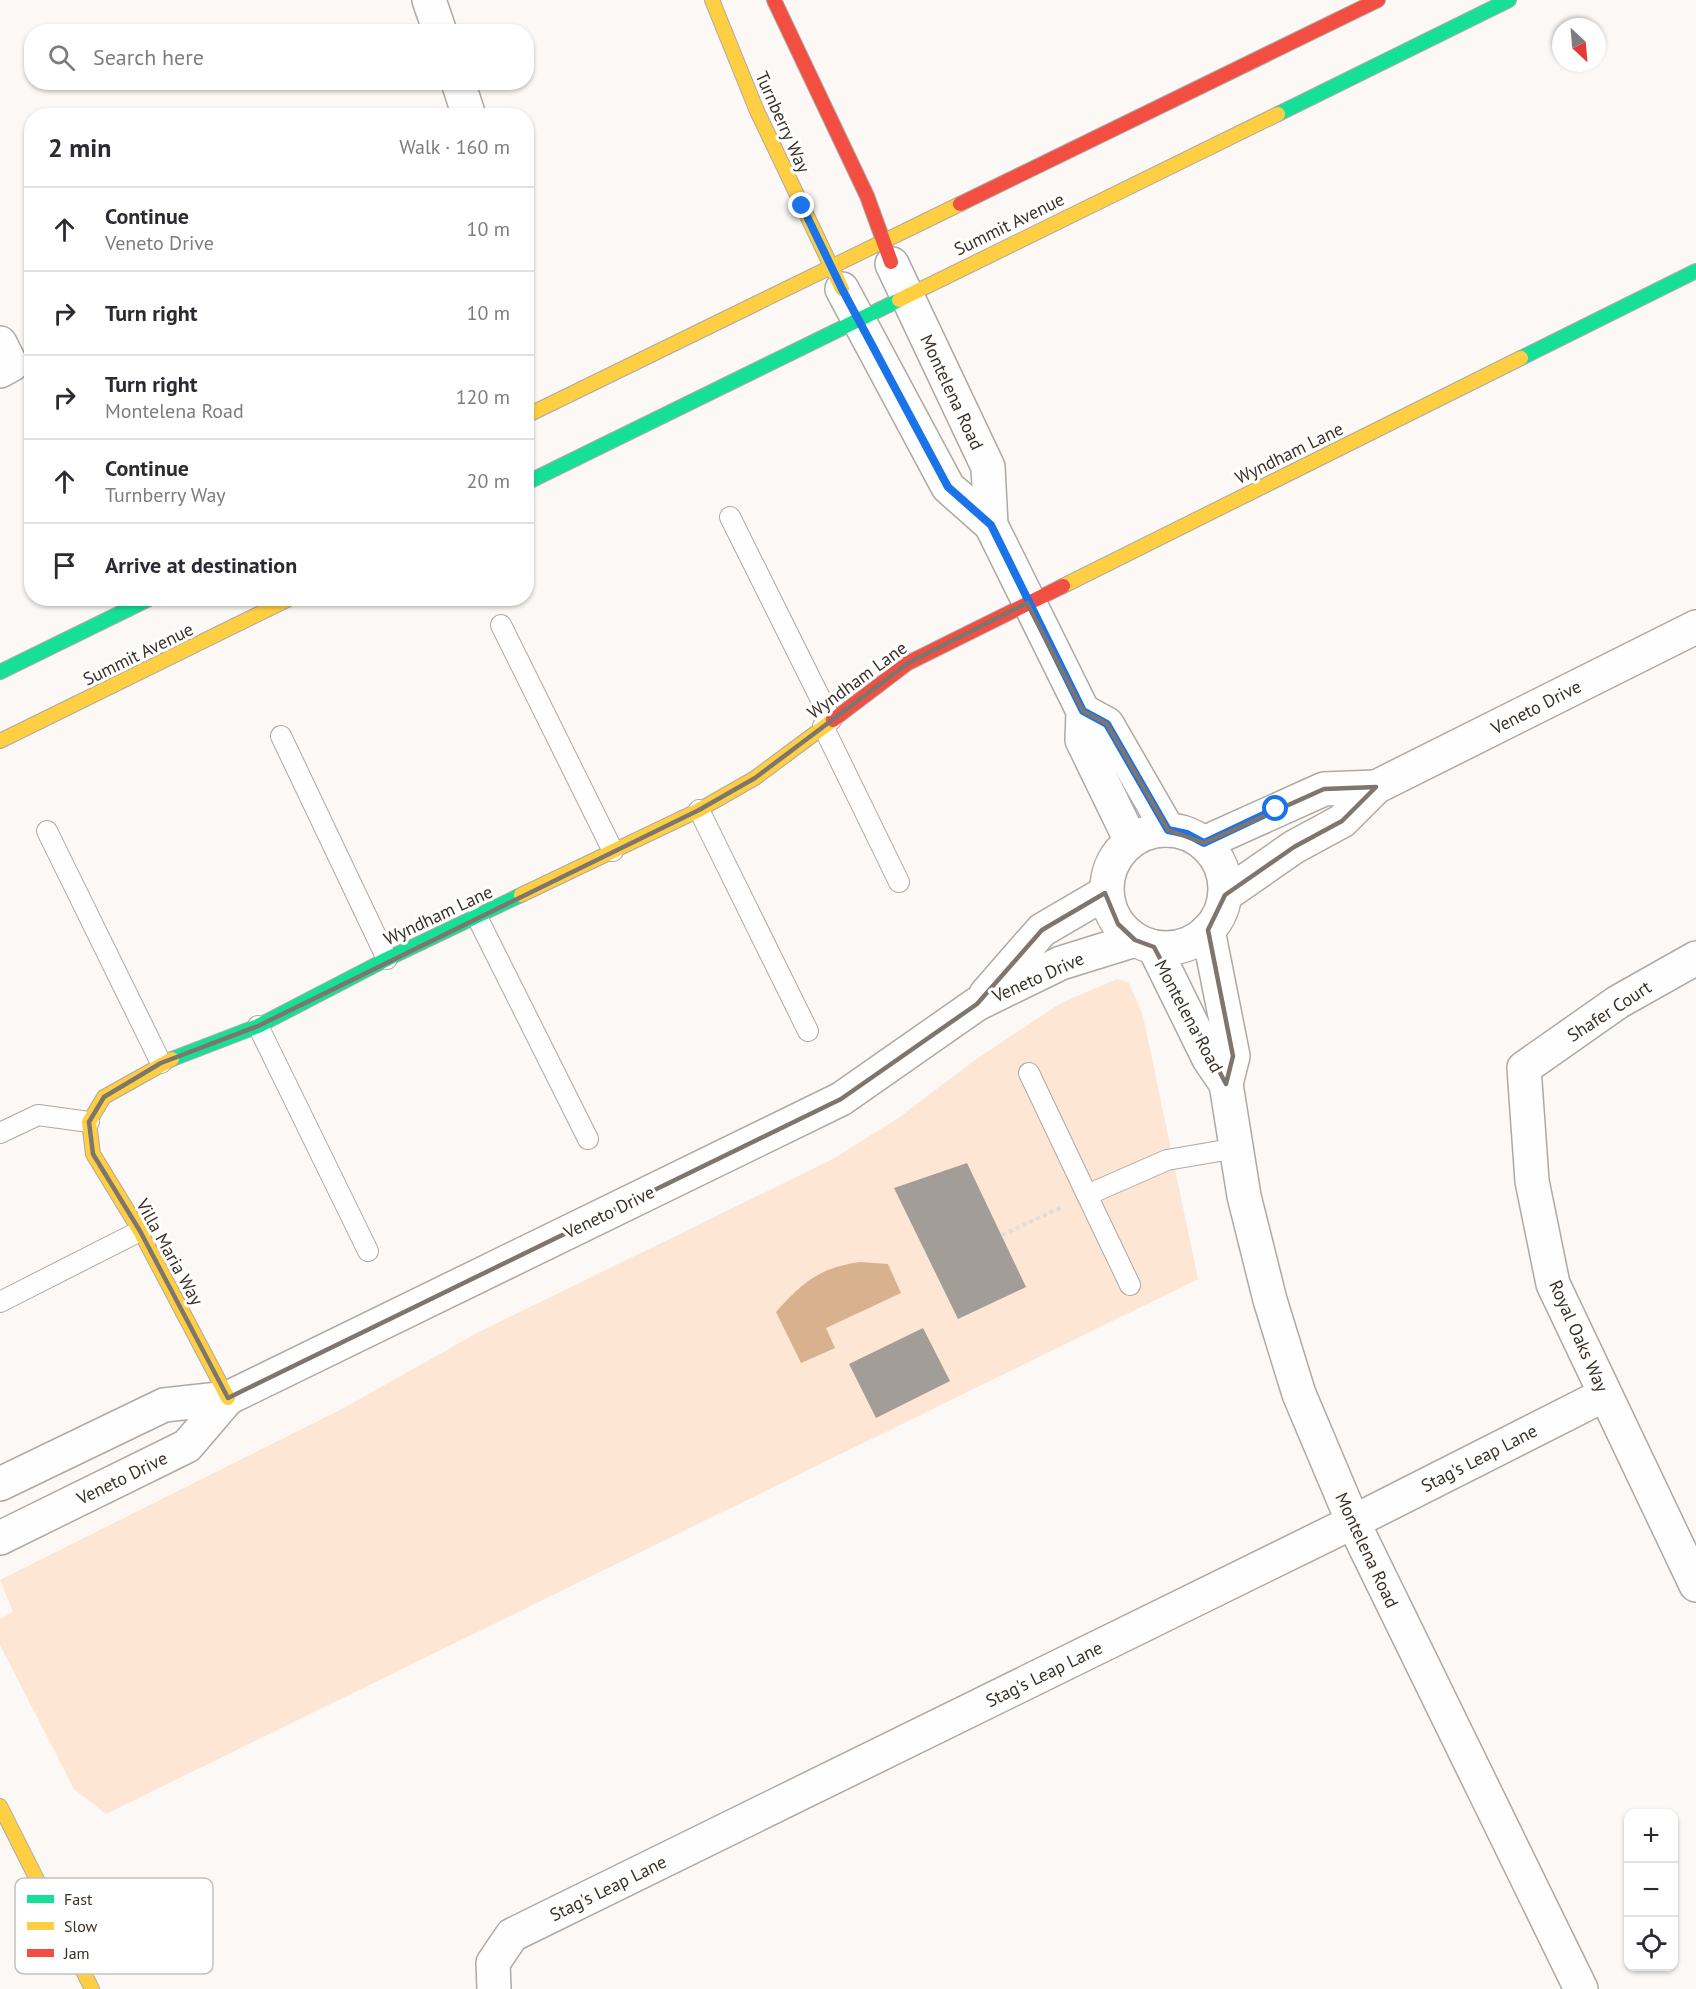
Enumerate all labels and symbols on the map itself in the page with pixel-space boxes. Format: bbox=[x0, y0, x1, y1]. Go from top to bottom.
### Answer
north arrow bbox=[1552, 18, 1606, 72]
street label: Turnberry Way bbox=[750, 68, 816, 177]
street label: Summit Avenue bbox=[950, 187, 1068, 261]
route end bbox=[788, 192, 814, 218]
street label: Montelena Road bbox=[915, 331, 989, 453]
street label: Wyndham Lane bbox=[1231, 417, 1347, 489]
street label: Summit Avenue bbox=[79, 617, 197, 691]
street label: Wyndham Lane bbox=[803, 636, 911, 724]
street label: Veneto Drive bbox=[1486, 675, 1585, 740]
route start bbox=[1262, 795, 1288, 821]
street label: Wyndham Lane bbox=[380, 880, 496, 950]
street label: Veneto Drive bbox=[988, 947, 1087, 1008]
street label: Montelena Road bbox=[1150, 955, 1228, 1077]
street label: Shafer Court bbox=[1563, 975, 1655, 1047]
street label: Veneto Drive bbox=[559, 1180, 658, 1244]
street label: Villa Maria Way bbox=[131, 1194, 209, 1310]
street label: Royal Oaks Way bbox=[1544, 1276, 1614, 1396]
street label: Stag's Leap Lane bbox=[1417, 1419, 1541, 1497]
street label: Veneto Drive bbox=[72, 1446, 171, 1510]
street label: Montelena Road bbox=[1330, 1489, 1404, 1611]
street label: Stag's Leap Lane bbox=[982, 1636, 1106, 1712]
street label: Stag's Leap Lane bbox=[546, 1850, 670, 1926]
legend bbox=[15, 1878, 213, 1974]
text: Fast bbox=[64, 1889, 93, 1909]
text: Slow bbox=[64, 1916, 98, 1936]
text: Jam bbox=[63, 1943, 90, 1963]

